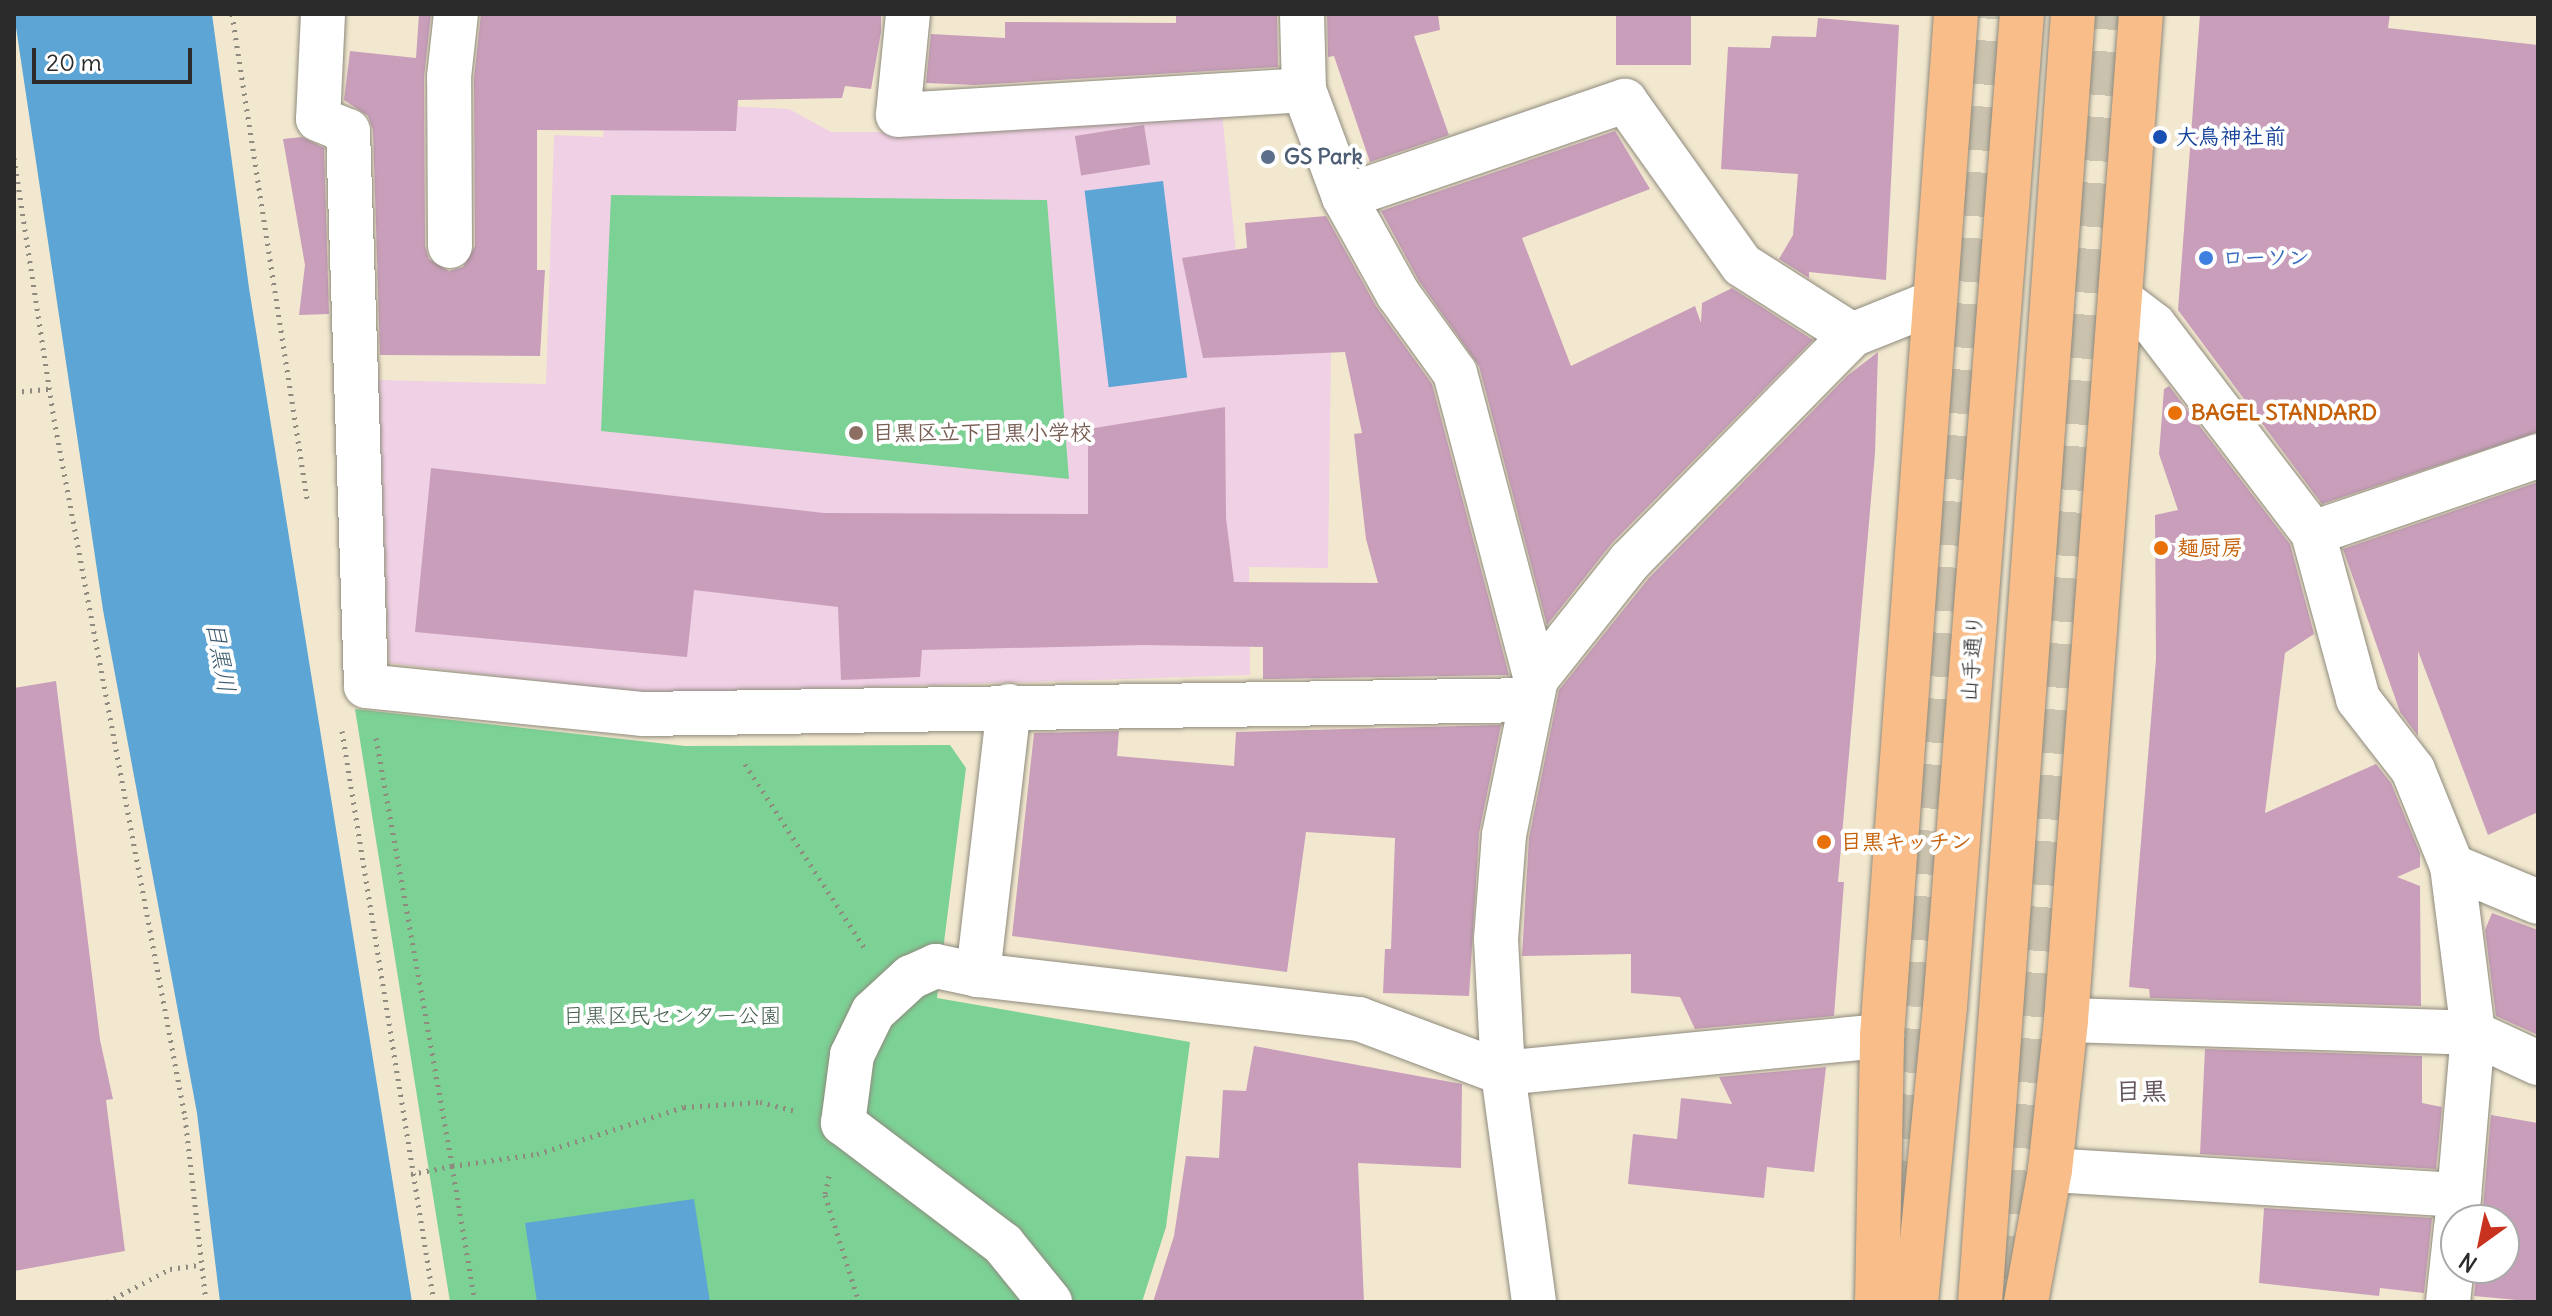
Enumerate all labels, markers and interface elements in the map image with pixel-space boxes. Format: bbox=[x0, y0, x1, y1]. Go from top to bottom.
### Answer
scale bar bbox=[36, 32, 196, 82]
text: 20 m bbox=[46, 47, 102, 77]
place label: 大鳥神社前 bbox=[2176, 124, 2286, 150]
marker: 大鳥神社前 bbox=[2151, 128, 2169, 146]
place label: GS Park bbox=[1284, 144, 1363, 170]
marker: GS Park bbox=[1259, 148, 1277, 166]
place label: ローソン bbox=[2222, 245, 2310, 271]
marker: ローソン bbox=[2197, 249, 2215, 267]
place label: BAGEL STANDARD bbox=[2191, 400, 2377, 426]
marker: BAGEL STANDARD bbox=[2166, 404, 2184, 422]
place label: 目黒区立下目黒小学校 bbox=[872, 420, 1092, 446]
marker: 目黒区立下目黒小学校 bbox=[847, 424, 865, 442]
place label: 麺厨房 bbox=[2177, 535, 2243, 561]
marker: 麺厨房 bbox=[2152, 539, 2170, 557]
street label: 山手通り bbox=[1956, 613, 1988, 703]
water label: 目黒川 bbox=[201, 619, 241, 695]
place label: 目黒キッチン bbox=[1840, 829, 1972, 855]
marker: 目黒キッチン bbox=[1815, 833, 1833, 851]
park label: 目黒区民センター公園 bbox=[562, 1003, 782, 1029]
district label: 目黒 bbox=[2115, 1075, 2167, 1107]
north arrow bbox=[2440, 1204, 2520, 1284]
text: N bbox=[2454, 1247, 2482, 1278]

